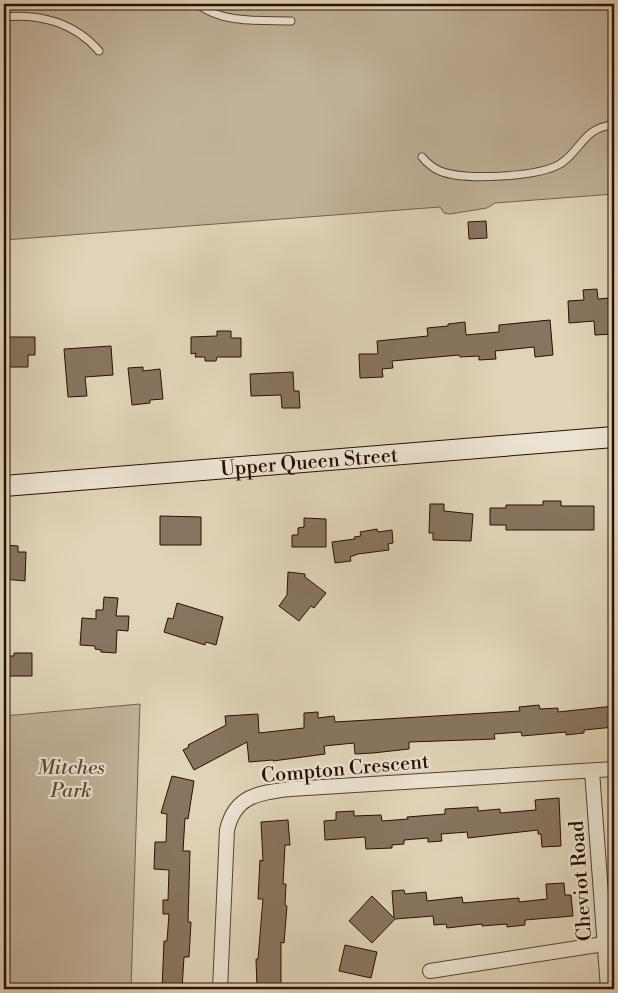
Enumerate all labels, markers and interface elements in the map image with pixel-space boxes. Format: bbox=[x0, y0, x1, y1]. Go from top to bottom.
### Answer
street label: Upper Queen Street bbox=[219, 443, 399, 483]
street label: Compton Crescent bbox=[260, 750, 430, 789]
park label: Mitches Park bbox=[37, 756, 105, 804]
street label: Cheviot Road bbox=[565, 819, 598, 942]

